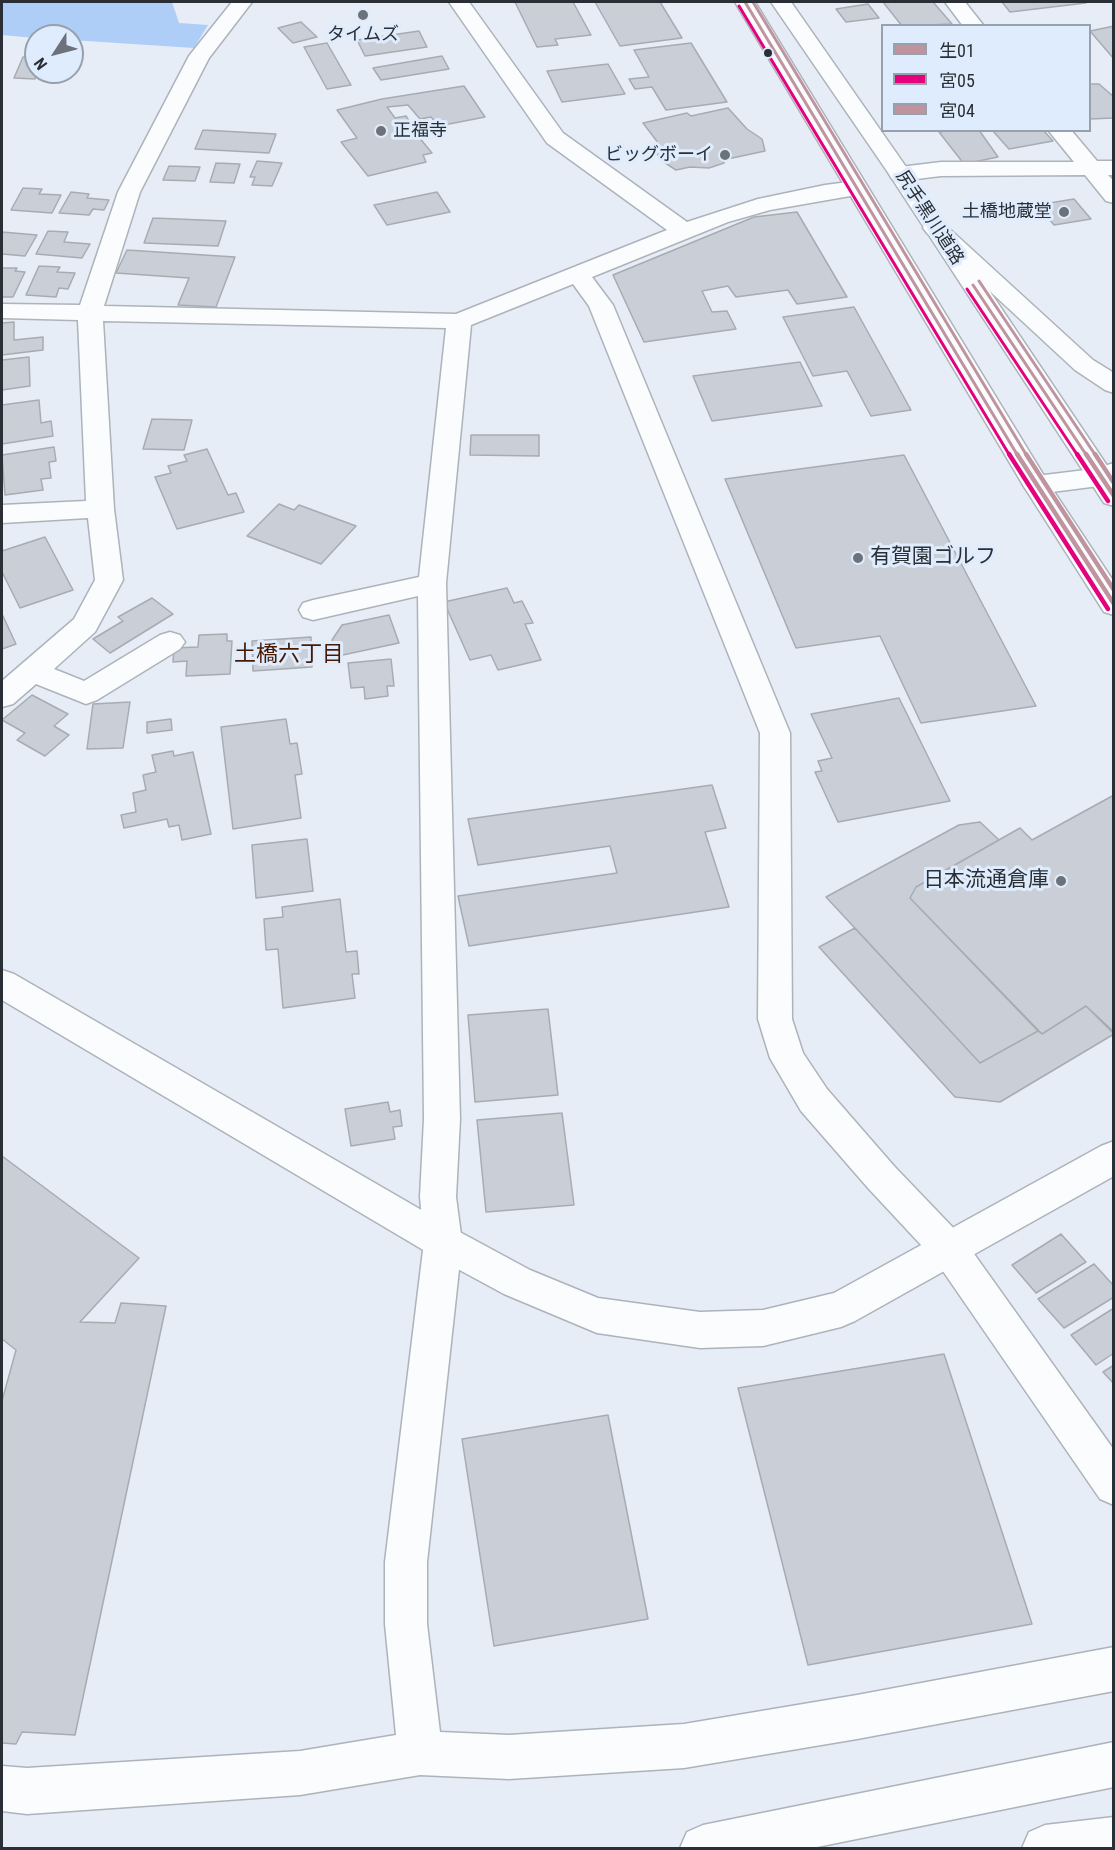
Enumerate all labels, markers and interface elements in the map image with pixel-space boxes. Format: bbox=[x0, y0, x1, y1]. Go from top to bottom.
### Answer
marker: タイムズ bbox=[356, 8, 370, 22]
north arrow bbox=[24, 24, 84, 84]
place label: タイムズ bbox=[327, 24, 399, 46]
legend bbox=[881, 24, 1091, 132]
text: 生01 bbox=[939, 40, 975, 61]
unlabelled marker bbox=[762, 47, 774, 59]
text: N bbox=[30, 54, 51, 73]
text: 宮05 bbox=[939, 70, 975, 91]
text: 宮04 bbox=[939, 100, 975, 121]
place label: 正福寺 bbox=[393, 120, 447, 142]
marker: 正福寺 bbox=[374, 124, 388, 138]
place label: ビッグボーイ bbox=[605, 144, 713, 166]
marker: ビッグボーイ bbox=[718, 148, 732, 162]
street label: 尻手黒川道路 bbox=[891, 167, 967, 269]
place label: 土橋地蔵堂 bbox=[962, 201, 1052, 223]
marker: 土橋地蔵堂 bbox=[1057, 205, 1071, 219]
place label: 有賀園ゴルフ bbox=[870, 545, 996, 571]
marker: 有賀園ゴルフ bbox=[851, 551, 865, 565]
district label: 土橋六丁目 bbox=[234, 642, 344, 668]
place label: 日本流通倉庫 bbox=[923, 868, 1049, 894]
marker: 日本流通倉庫 bbox=[1054, 874, 1068, 888]

